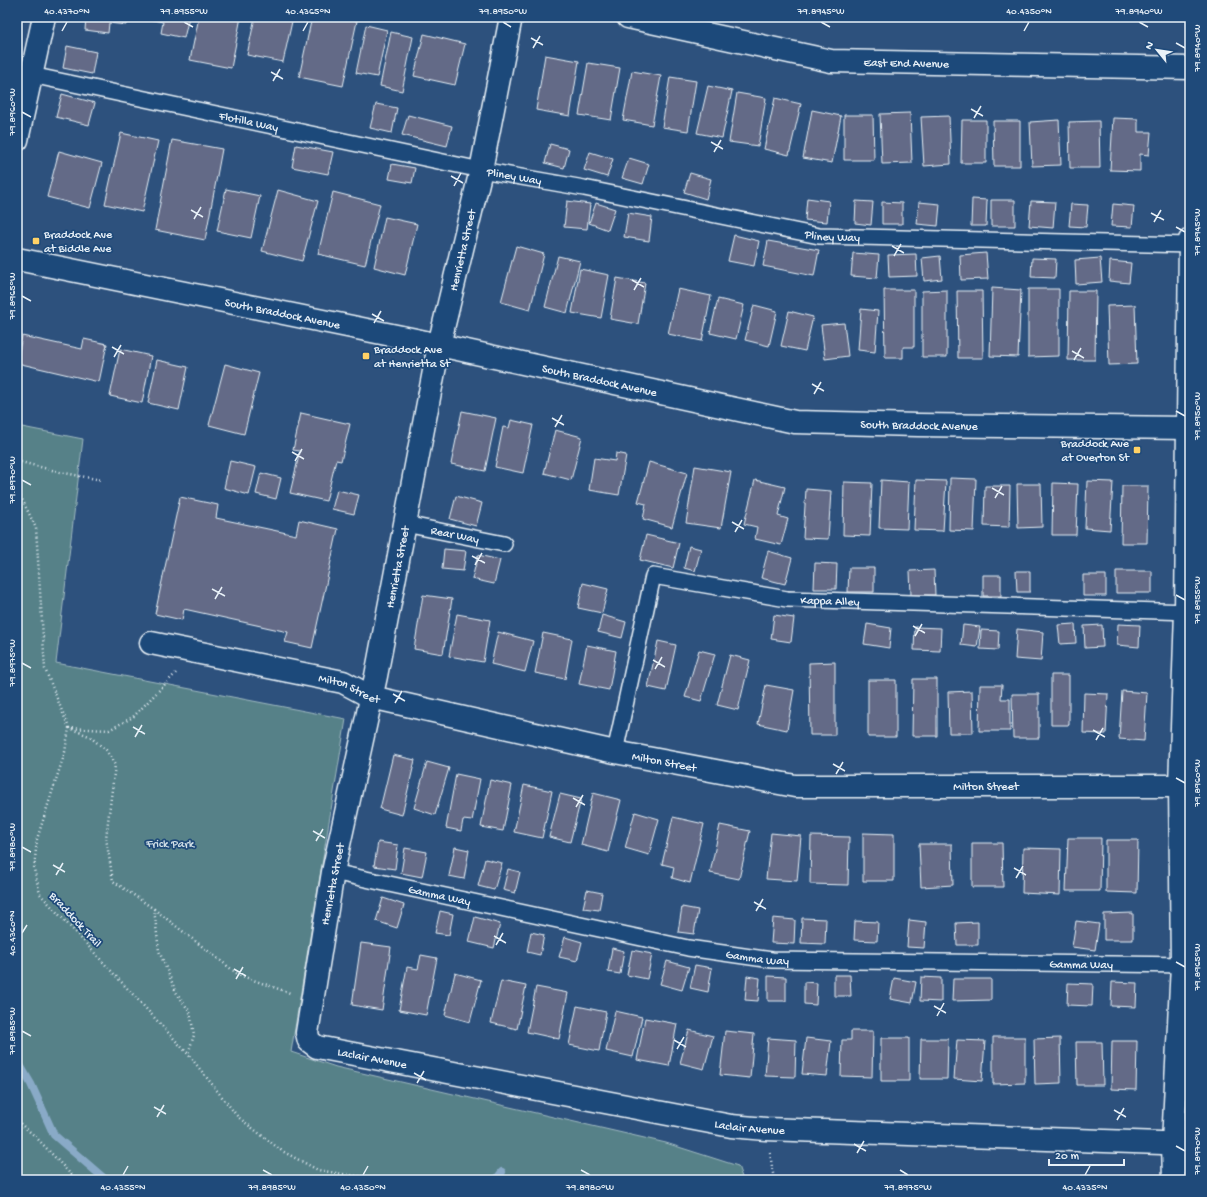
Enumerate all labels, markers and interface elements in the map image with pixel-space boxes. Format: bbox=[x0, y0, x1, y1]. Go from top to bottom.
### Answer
text: 40.4370°N bbox=[44, 6, 90, 18]
text: 79.8955°W bbox=[159, 6, 208, 18]
text: 40.4365°N bbox=[286, 6, 331, 18]
text: 79.8950°W bbox=[478, 6, 527, 18]
text: 79.8945°W bbox=[797, 6, 845, 18]
text: 40.4350°N bbox=[1006, 6, 1052, 18]
text: 79.8940°W bbox=[1114, 6, 1163, 18]
text: 79.8940°W bbox=[1192, 24, 1204, 73]
north arrow bbox=[1137, 30, 1177, 70]
text: N bbox=[1143, 40, 1157, 52]
street label: East End Avenue bbox=[863, 57, 950, 72]
text: 79.8960°W bbox=[7, 88, 19, 137]
street label: Flotilla Way bbox=[217, 110, 279, 136]
street label: Pliney Way bbox=[484, 166, 542, 189]
street label: Henrietta Street bbox=[448, 207, 480, 293]
text: 79.8945°W bbox=[1192, 208, 1204, 256]
street label: Pliney Way bbox=[802, 228, 860, 246]
place label: Braddock Ave at Biddle Ave bbox=[43, 229, 113, 257]
marker: Braddock Ave at Biddle Ave bbox=[31, 236, 41, 246]
text: 79.8965°W bbox=[7, 272, 19, 321]
street label: South Braddock Avenue bbox=[223, 296, 342, 334]
place label: Braddock Ave at Henrietta St bbox=[373, 344, 451, 372]
marker: Braddock Ave at Henrietta St bbox=[361, 351, 371, 361]
street label: South Braddock Avenue bbox=[540, 362, 659, 401]
text: 79.8950°W bbox=[1192, 392, 1204, 441]
street label: South Braddock Avenue bbox=[860, 419, 979, 435]
place label: Braddock Ave at Overton St bbox=[1060, 438, 1130, 466]
marker: Braddock Ave at Overton St bbox=[1132, 445, 1142, 455]
text: 79.8970°W bbox=[7, 456, 19, 505]
street label: Henrietta Street bbox=[384, 524, 414, 610]
street label: Rear Way bbox=[429, 524, 480, 548]
text: 79.8955°W bbox=[1192, 576, 1204, 625]
street label: Kappa Alley bbox=[800, 594, 860, 610]
text: 79.8975°W bbox=[7, 639, 19, 688]
street label: Milton Street bbox=[317, 672, 382, 708]
street label: Milton Street bbox=[631, 750, 698, 776]
text: 79.8960°W bbox=[1192, 759, 1204, 808]
street label: Milton Street bbox=[953, 781, 1020, 795]
text: 79.8980°W bbox=[7, 823, 19, 872]
park label: Frick Park bbox=[145, 838, 196, 852]
street label: Henrietta Street bbox=[319, 841, 349, 927]
street label: Gamma Way bbox=[407, 883, 472, 910]
street label: Braddock Trail bbox=[45, 889, 104, 951]
text: 40.4360°N bbox=[7, 910, 19, 956]
text: 79.8965°W bbox=[1192, 943, 1204, 992]
street label: Gamma Way bbox=[724, 948, 789, 970]
street label: Gamma Way bbox=[1049, 958, 1113, 973]
text: 79.8985°W bbox=[7, 1007, 19, 1056]
street label: Laclair Avenue bbox=[336, 1046, 408, 1073]
street label: Laclair Avenue bbox=[713, 1118, 786, 1139]
text: 79.8970°W bbox=[1192, 1127, 1204, 1176]
scale bar bbox=[1049, 1141, 1124, 1167]
text: 20 m bbox=[1055, 1150, 1080, 1164]
text: 40.4355°N bbox=[100, 1182, 146, 1194]
text: 79.8985°W bbox=[247, 1182, 296, 1194]
text: 40.4350°N bbox=[340, 1182, 386, 1194]
text: 79.8980°W bbox=[565, 1182, 614, 1194]
text: 79.8975°W bbox=[883, 1182, 932, 1194]
text: 40.4335°N bbox=[1063, 1182, 1108, 1194]

